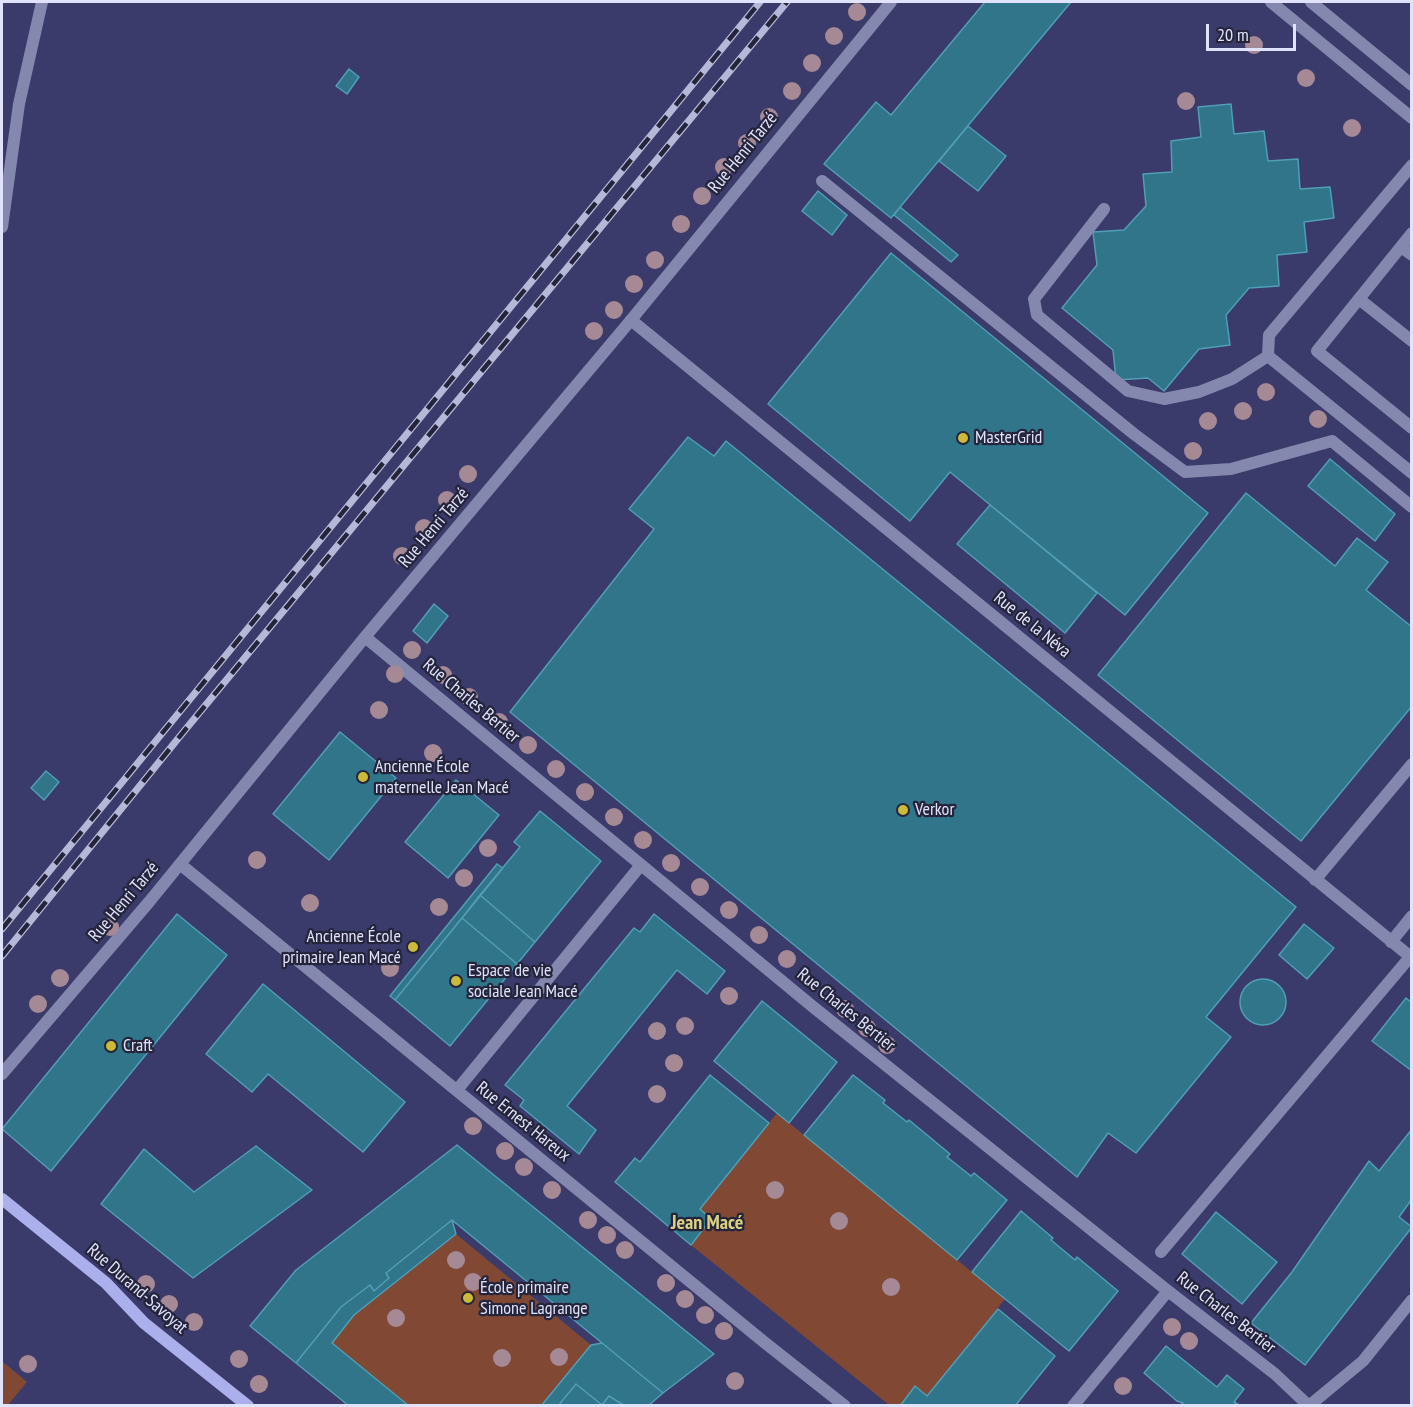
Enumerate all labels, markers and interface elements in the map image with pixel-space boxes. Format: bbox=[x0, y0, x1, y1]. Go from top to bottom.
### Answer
scale bar bbox=[1209, 12, 1299, 50]
text: 20 m bbox=[1217, 23, 1249, 46]
street label: Rue Henri Tarzé bbox=[704, 108, 782, 198]
place label: MasterGrid bbox=[975, 427, 1042, 449]
marker: MasterGrid bbox=[956, 431, 970, 445]
street label: Rue Henri Tarzé bbox=[394, 484, 474, 572]
street label: Rue de la Néva bbox=[989, 587, 1075, 663]
street label: Rue Charles Bertier bbox=[418, 654, 524, 748]
place label: Ancienne École maternelle Jean Macé bbox=[375, 756, 509, 798]
marker: Ancienne École maternelle Jean Macé bbox=[356, 770, 370, 784]
place label: Verkor bbox=[915, 799, 954, 821]
marker: Verkor bbox=[896, 803, 910, 817]
street label: Rue Henri Tarzé bbox=[84, 858, 164, 946]
place label: Ancienne École primaire Jean Macé bbox=[282, 926, 401, 968]
marker: Ancienne École primaire Jean Macé bbox=[406, 940, 420, 954]
place label: Espace de vie sociale Jean Macé bbox=[468, 960, 578, 1002]
street label: Rue Charles Bertier bbox=[793, 964, 899, 1056]
marker: Espace de vie sociale Jean Macé bbox=[449, 974, 463, 988]
place label: Craft bbox=[123, 1035, 153, 1057]
marker: Craft bbox=[104, 1039, 118, 1053]
street label: Rue Ernest Hareux bbox=[472, 1077, 574, 1167]
district label: Jean Macé bbox=[671, 1211, 743, 1235]
street label: Rue Durand-Savoyat bbox=[82, 1239, 192, 1339]
street label: Rue Charles Bertier bbox=[1172, 1268, 1280, 1358]
place label: École primaire Simone Lagrange bbox=[480, 1277, 588, 1320]
marker: École primaire Simone Lagrange bbox=[461, 1291, 475, 1305]

